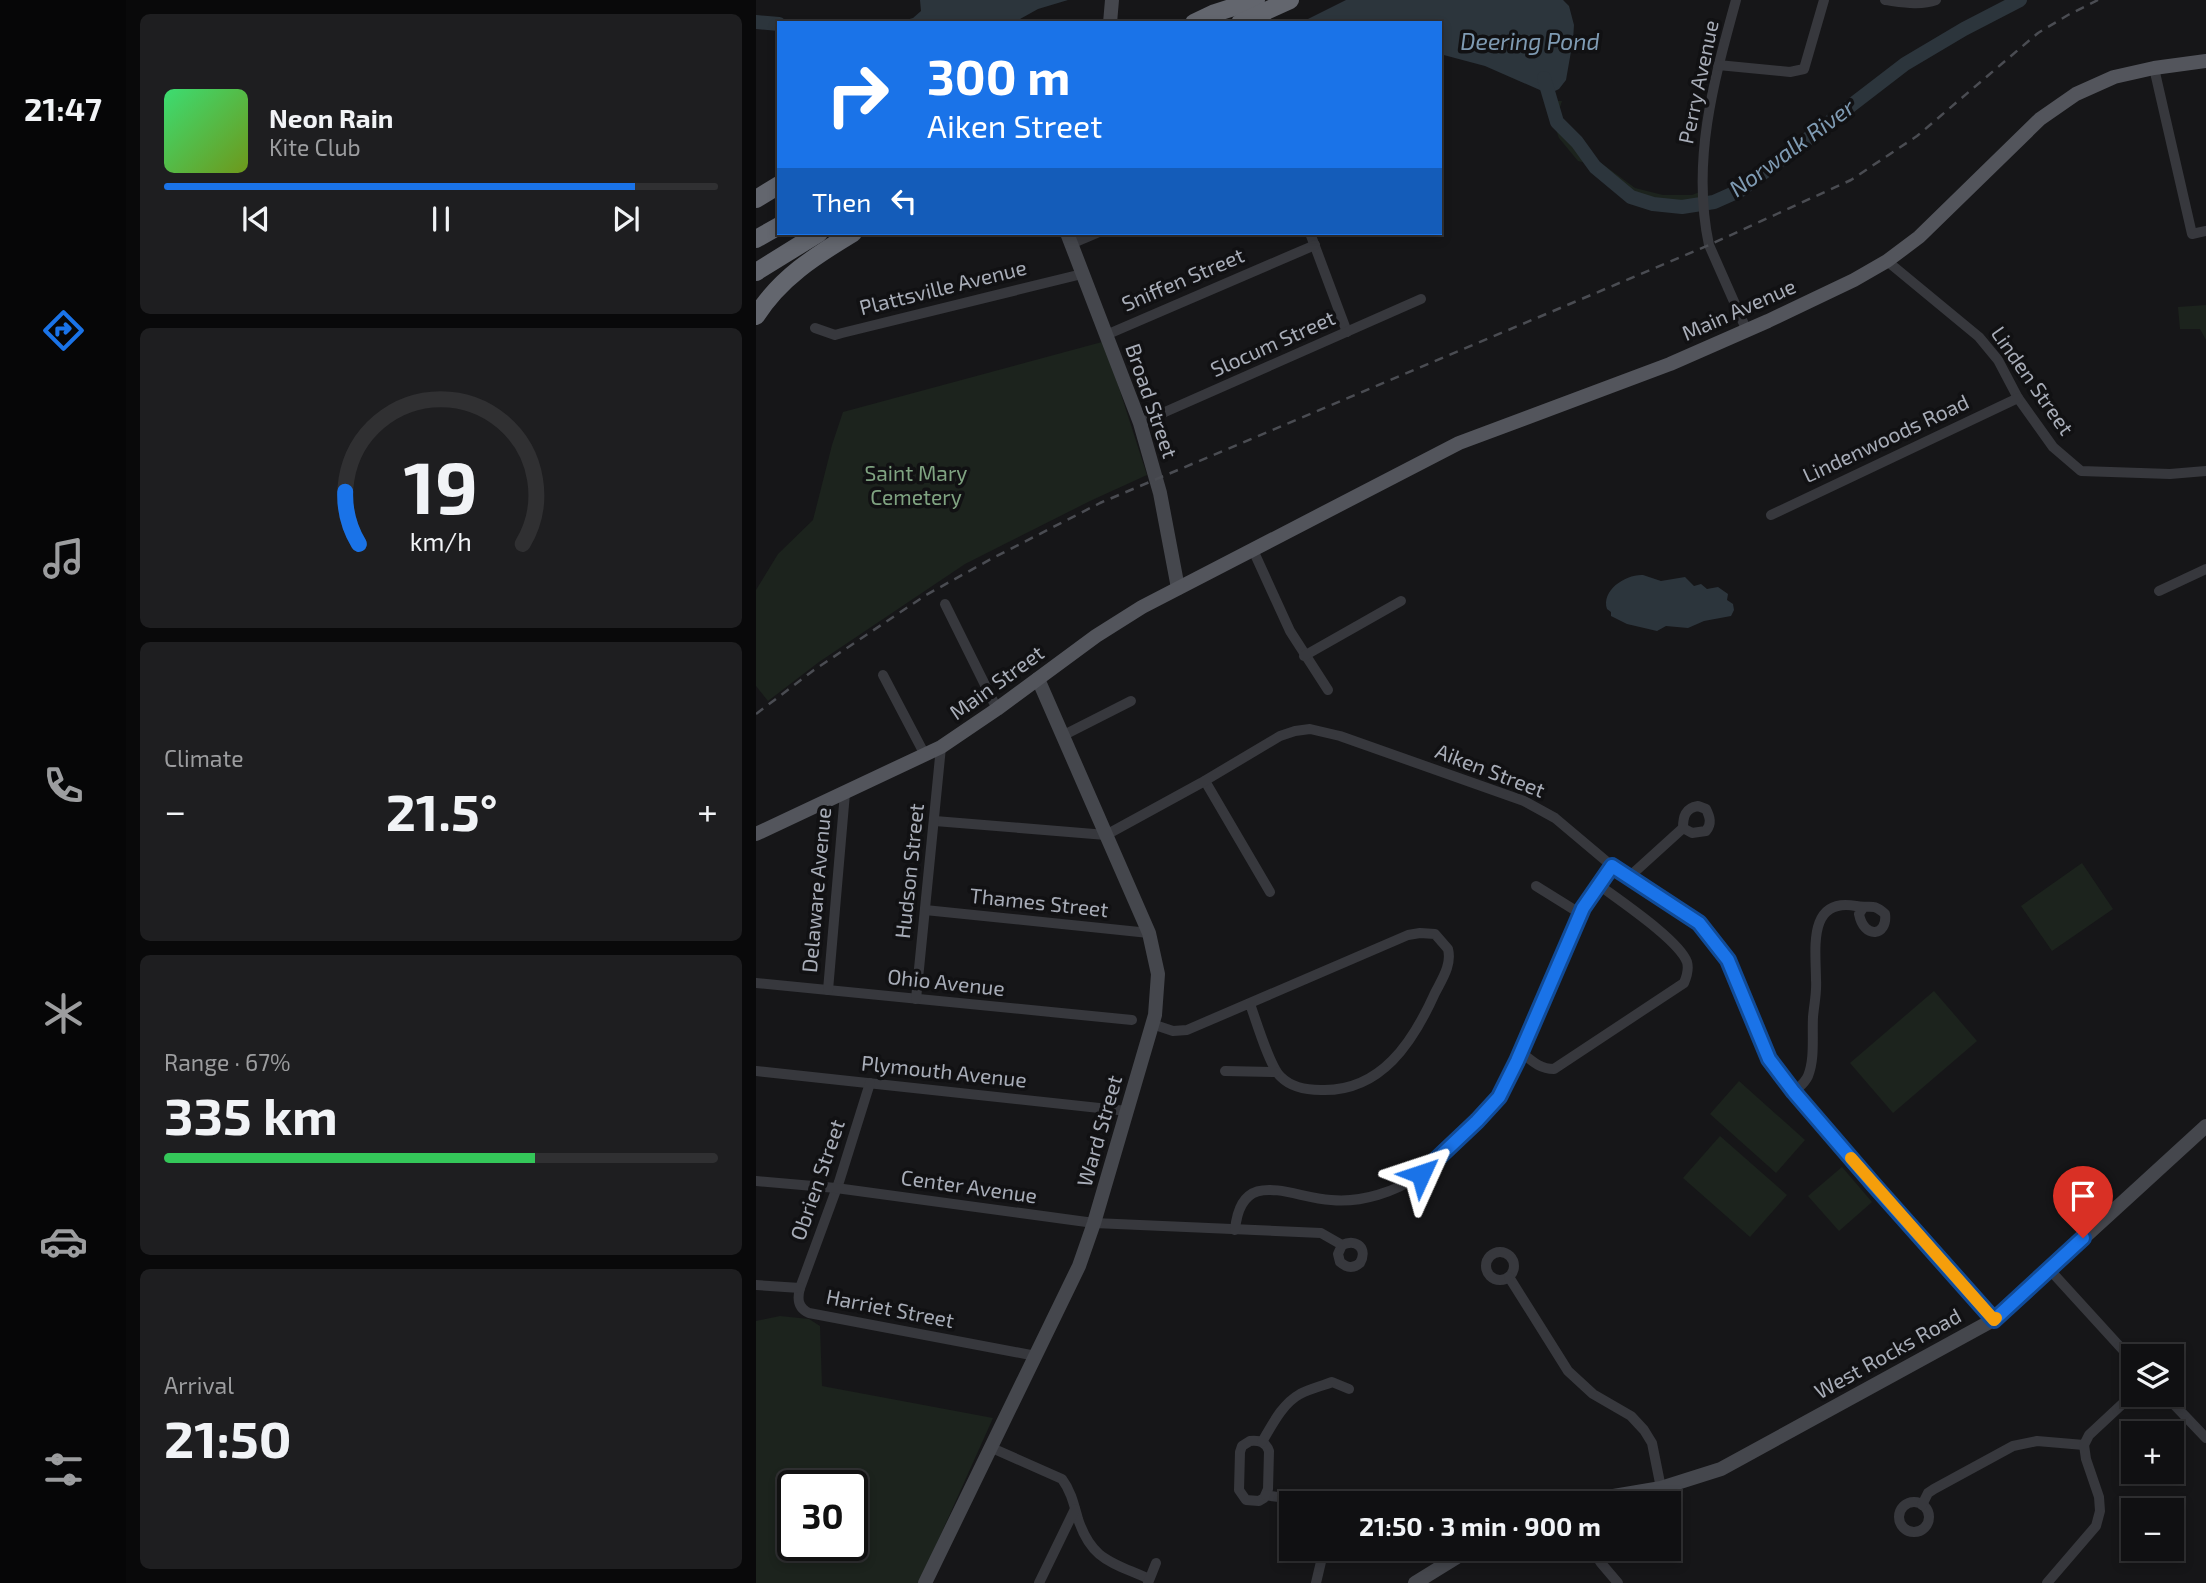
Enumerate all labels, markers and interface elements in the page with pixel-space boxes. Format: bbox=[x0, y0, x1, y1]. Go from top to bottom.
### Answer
street label: Perry Avenue bbox=[1672, 18, 1723, 146]
water label: Deering Pond bbox=[1460, 27, 1600, 55]
text: 300 m bbox=[927, 46, 1070, 105]
icon: right bbox=[812, 49, 903, 140]
text: 21:47 bbox=[24, 89, 102, 127]
water label: Norwalk River bbox=[1723, 92, 1860, 202]
text: Neon Rain bbox=[269, 102, 393, 133]
text: Aiken Street bbox=[927, 106, 1103, 144]
text: Kite Club bbox=[269, 133, 361, 161]
icon: left bbox=[885, 182, 923, 220]
text: Then bbox=[812, 186, 871, 217]
icon: previous bbox=[237, 200, 275, 238]
icon: pause bbox=[422, 200, 460, 238]
icon: next bbox=[607, 200, 645, 238]
street label: Sniffen Street bbox=[1117, 242, 1247, 316]
street label: Plattsville Avenue bbox=[856, 254, 1029, 319]
street label: Main Avenue bbox=[1678, 272, 1799, 345]
street label: Slocum Street bbox=[1206, 304, 1339, 381]
icon: directions bbox=[39, 306, 88, 355]
street label: Linden Street bbox=[1987, 321, 2080, 439]
street label: Broad Street bbox=[1121, 340, 1184, 461]
street label: Lindenwoods Road bbox=[1798, 388, 1972, 487]
text: 19 bbox=[404, 441, 478, 529]
park label: Saint Mary Cemetery bbox=[865, 460, 967, 509]
text: km/h bbox=[410, 525, 472, 555]
icon: music bbox=[39, 534, 88, 583]
street label: Main Street bbox=[944, 639, 1048, 724]
street label: Aiken Street bbox=[1432, 737, 1549, 802]
text: Climate bbox=[164, 744, 244, 772]
icon: phone bbox=[39, 761, 88, 810]
text: 21.5° bbox=[386, 779, 498, 841]
text: − bbox=[164, 787, 186, 833]
text: + bbox=[697, 787, 718, 833]
street label: Hudson Street bbox=[889, 802, 928, 940]
street label: Delaware Avenue bbox=[796, 806, 835, 974]
street label: Thames Street bbox=[969, 882, 1110, 921]
street label: Ohio Avenue bbox=[886, 963, 1006, 1000]
icon: climate bbox=[39, 989, 88, 1038]
text: Range · 67% bbox=[164, 1048, 290, 1076]
street label: Plymouth Avenue bbox=[860, 1049, 1028, 1092]
street label: Ward Street bbox=[1071, 1072, 1126, 1189]
text: 335 km bbox=[164, 1083, 338, 1145]
street label: Obrien Street bbox=[784, 1116, 849, 1243]
position arrow bbox=[1384, 1137, 1458, 1211]
street label: Center Avenue bbox=[900, 1164, 1039, 1207]
pin bbox=[2053, 1166, 2113, 1238]
icon: arrive bbox=[2064, 1177, 2102, 1215]
icon: car bbox=[39, 1217, 88, 1266]
street label: Harriet Street bbox=[824, 1283, 956, 1332]
street label: West Rocks Road bbox=[1810, 1302, 1965, 1403]
map controls bbox=[2121, 1344, 2184, 1561]
button: layers bbox=[2121, 1344, 2184, 1407]
text: Arrival bbox=[164, 1371, 234, 1399]
text: 21:50 bbox=[164, 1406, 292, 1468]
button: + bbox=[2121, 1421, 2184, 1484]
icon: filters bbox=[39, 1445, 88, 1494]
speed limit sign: 30 bbox=[777, 1470, 868, 1561]
button: − bbox=[2121, 1498, 2184, 1561]
text: 21:50 · 3 min · 900 m bbox=[1359, 1510, 1601, 1541]

